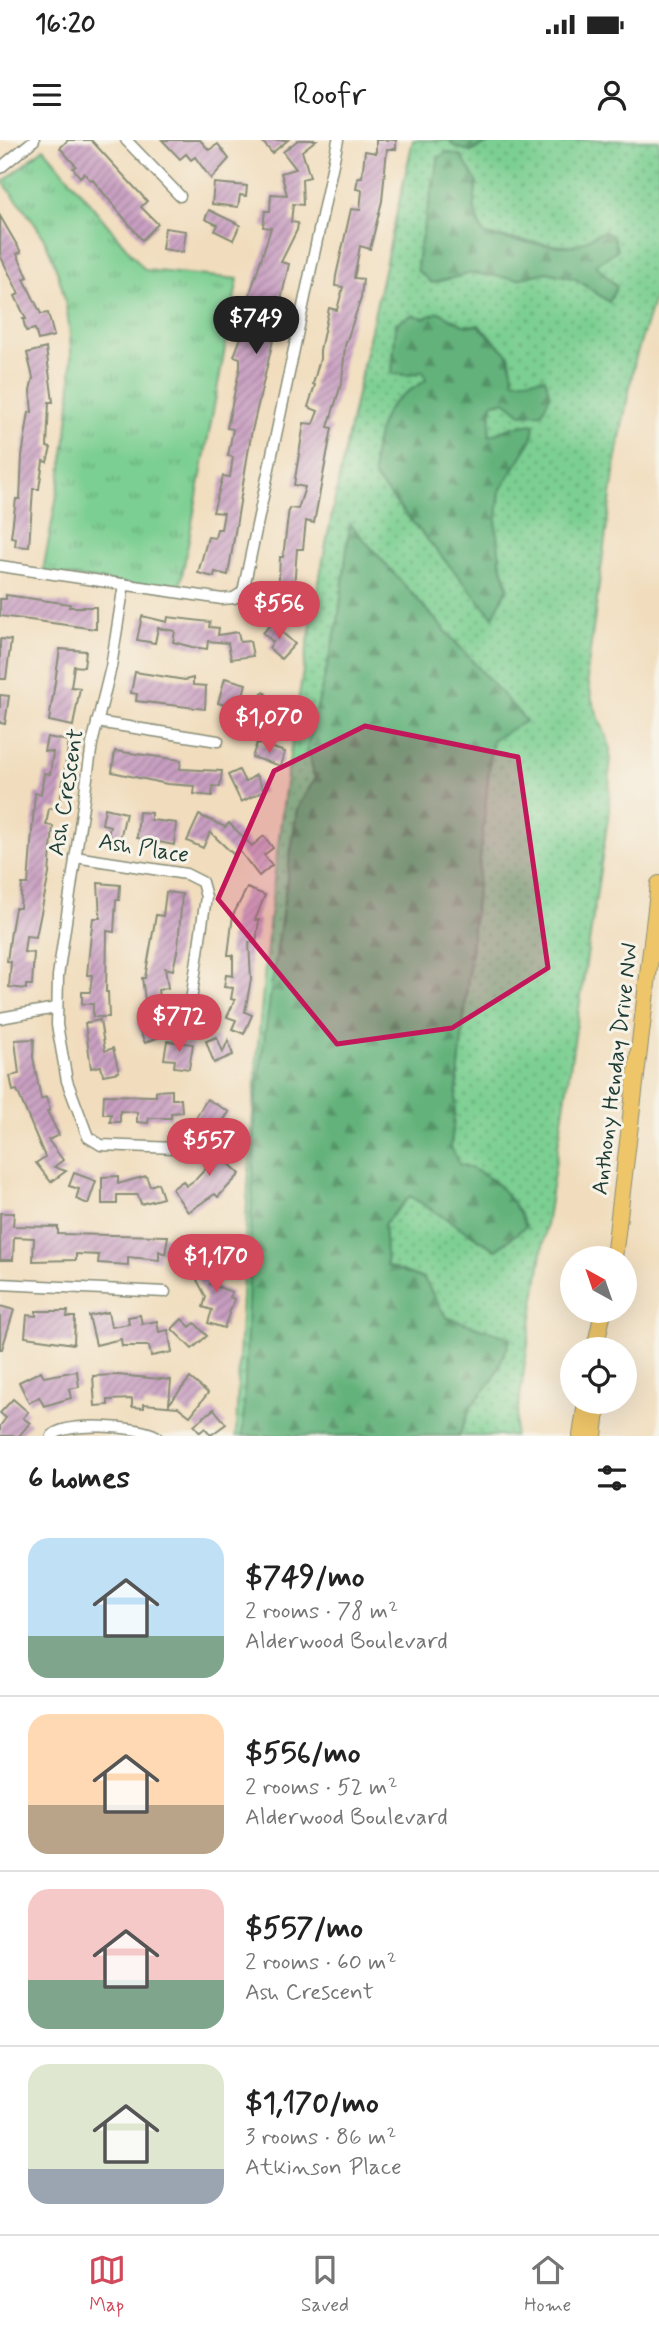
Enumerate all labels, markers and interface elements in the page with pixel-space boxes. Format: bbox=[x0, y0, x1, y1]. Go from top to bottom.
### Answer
text: 16:20 bbox=[35, 8, 96, 42]
text: Roofr bbox=[293, 74, 366, 116]
icon: menu bbox=[28, 76, 66, 114]
icon: person bbox=[593, 76, 631, 114]
pin: $749 bbox=[215, 296, 297, 356]
text: $749 bbox=[229, 304, 283, 334]
pin: $556 bbox=[238, 582, 320, 641]
text: $556 bbox=[254, 589, 304, 619]
pin: $1,070 bbox=[212, 696, 326, 755]
text: $1,070 bbox=[235, 703, 303, 733]
street label: Ash Crescent bbox=[42, 726, 92, 858]
street label: Ash Place bbox=[96, 827, 191, 871]
street label: Anthony Henday Drive NW bbox=[586, 942, 646, 1197]
pin: $772 bbox=[138, 995, 220, 1054]
text: $772 bbox=[153, 1002, 205, 1032]
pin: $557 bbox=[168, 1118, 250, 1178]
text: $557 bbox=[183, 1126, 235, 1156]
pin: $1,170 bbox=[159, 1234, 273, 1294]
text: $1,170 bbox=[184, 1242, 248, 1272]
north arrow bbox=[560, 1246, 637, 1323]
map controls bbox=[560, 1246, 637, 1414]
button: locate bbox=[560, 1337, 637, 1414]
text: 6 homes bbox=[28, 1459, 130, 1498]
icon: filters bbox=[593, 1459, 631, 1497]
text: $749/mo bbox=[245, 1558, 365, 1597]
icon: home bbox=[84, 1566, 168, 1650]
text: 2 rooms · 78 m² bbox=[245, 1597, 398, 1627]
text: Alderwood Boulevard bbox=[245, 1627, 448, 1657]
text: $556/mo bbox=[245, 1734, 361, 1773]
icon: home bbox=[84, 1742, 168, 1826]
text: 2 rooms · 52 m² bbox=[245, 1773, 398, 1803]
text: Alderwood Boulevard bbox=[245, 1803, 448, 1833]
text: $557/mo bbox=[245, 1909, 363, 1948]
icon: home bbox=[84, 1917, 168, 2001]
text: 2 rooms · 60 m² bbox=[245, 1948, 397, 1978]
text: Ash Crescent bbox=[245, 1978, 374, 2008]
text: $1,170/mo bbox=[245, 2084, 379, 2123]
icon: home bbox=[84, 2092, 168, 2176]
text: 3 rooms · 86 m² bbox=[245, 2123, 396, 2153]
text: Atkinson Place bbox=[245, 2153, 402, 2183]
tab: Map bbox=[88, 2251, 126, 2318]
tab: Saved bbox=[301, 2251, 349, 2318]
tab: Home bbox=[524, 2251, 571, 2318]

